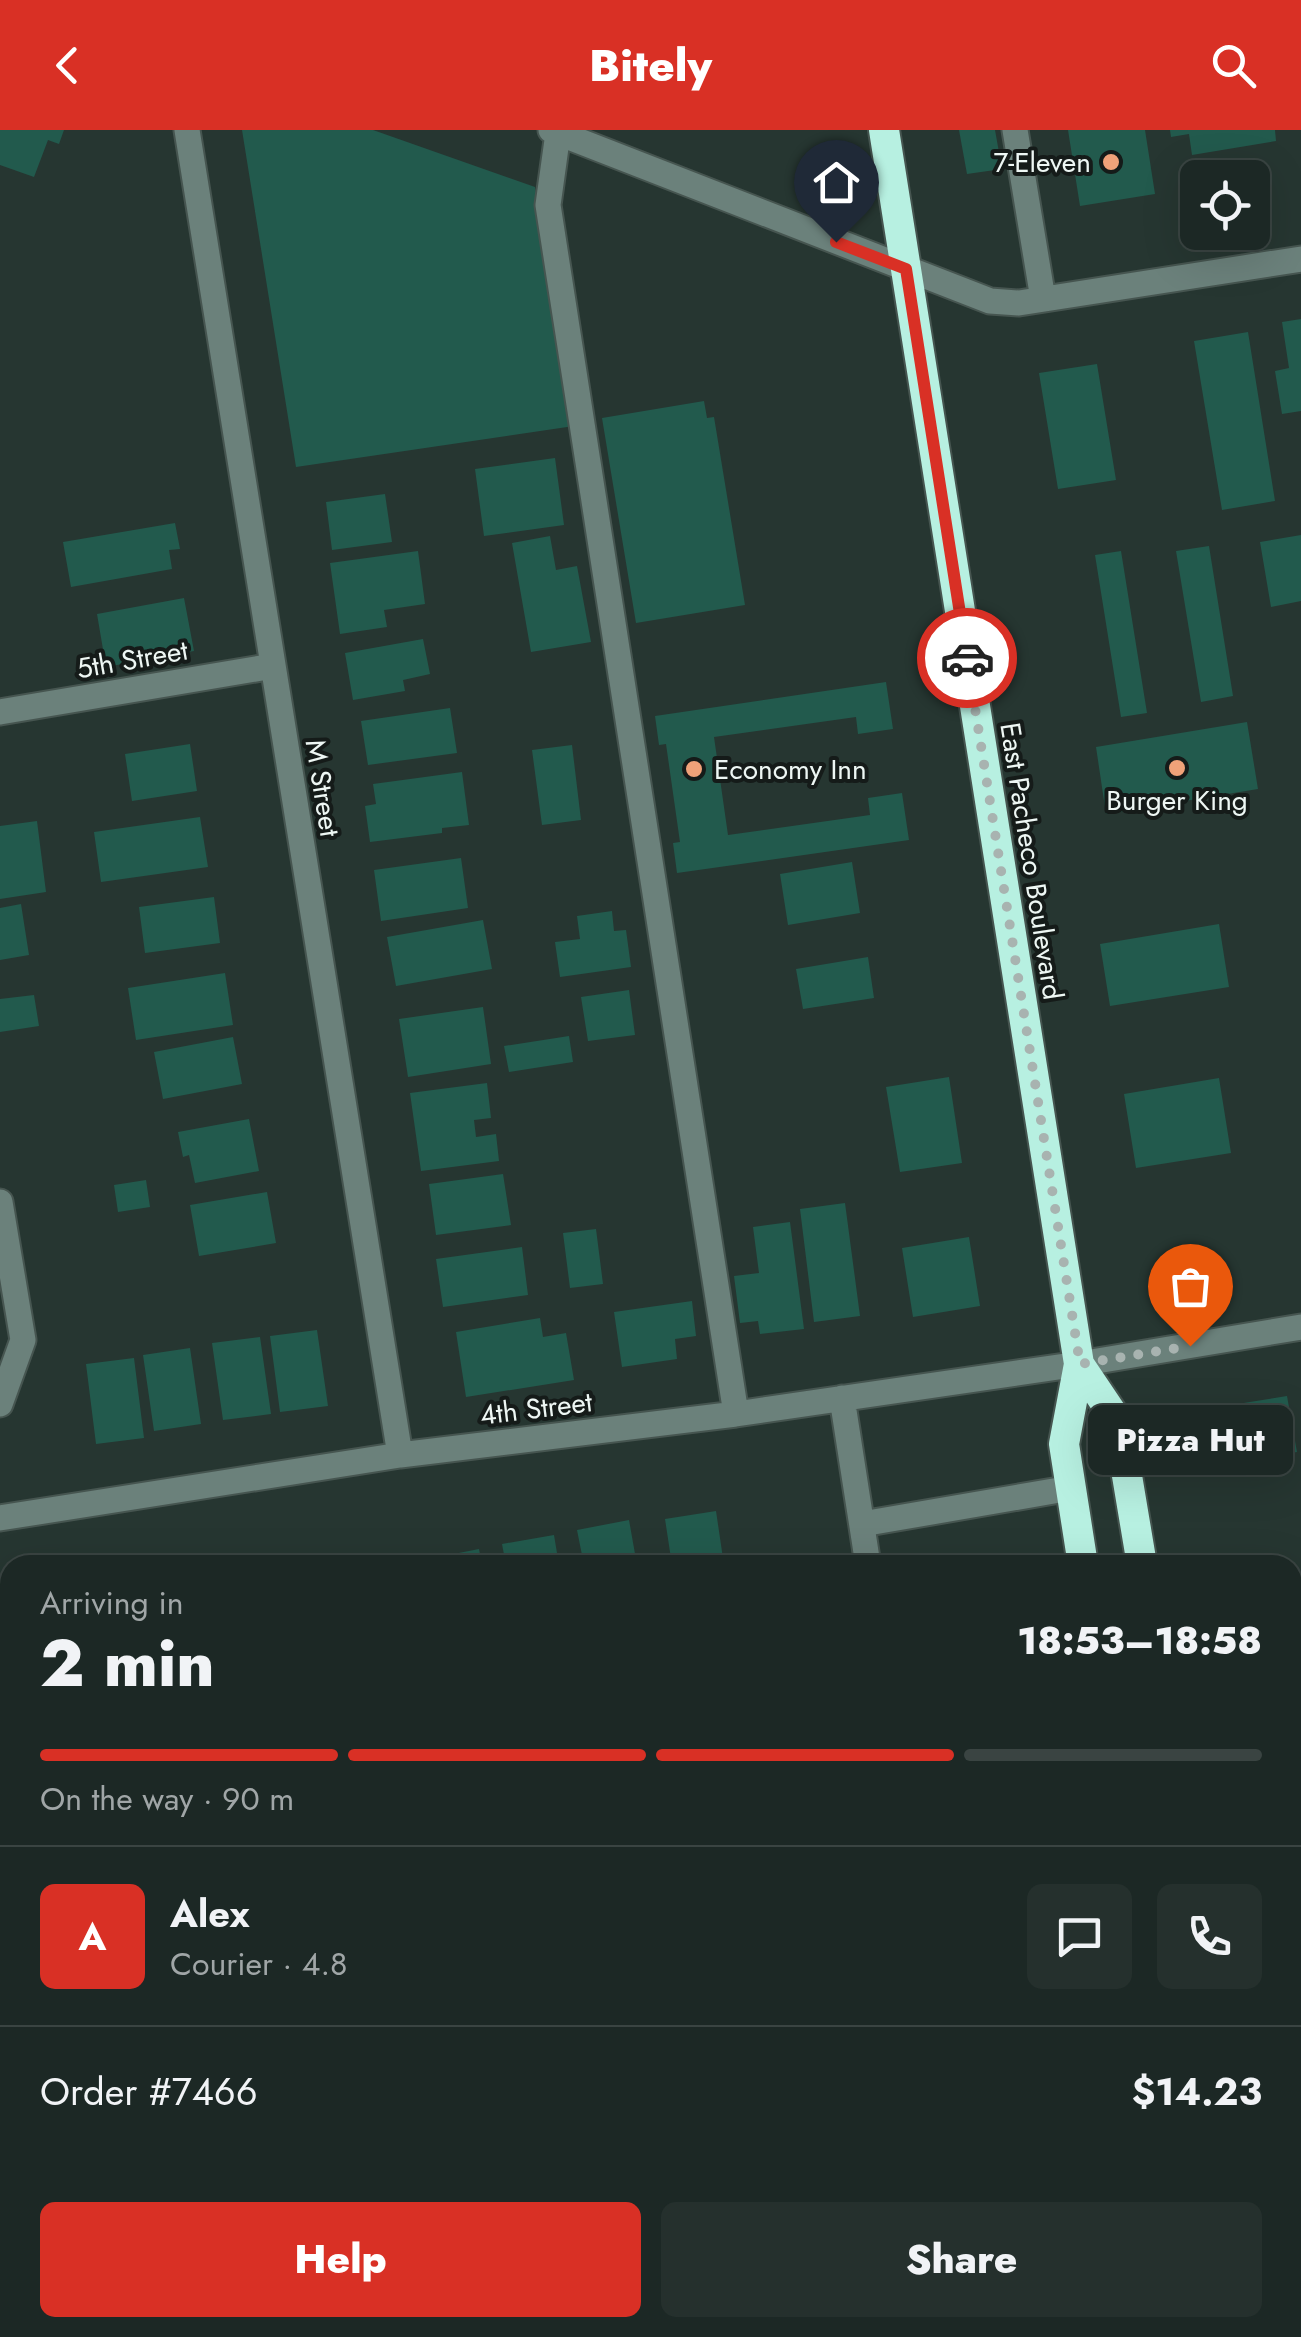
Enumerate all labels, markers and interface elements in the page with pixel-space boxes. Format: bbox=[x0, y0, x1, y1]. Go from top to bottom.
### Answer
text: Bitely bbox=[589, 33, 712, 98]
icon: back bbox=[40, 38, 95, 93]
icon: search bbox=[1206, 38, 1261, 93]
pin bbox=[794, 140, 879, 243]
place label: 7-Eleven bbox=[994, 142, 1091, 183]
marker: 7-Eleven bbox=[1100, 151, 1122, 173]
icon: home bbox=[809, 155, 864, 210]
map controls bbox=[1180, 160, 1270, 250]
button: locate bbox=[1180, 160, 1270, 250]
courier bbox=[917, 608, 1017, 708]
street label: 5th Street bbox=[73, 629, 191, 689]
icon: car bbox=[940, 631, 995, 686]
street label: East Pacheco Boulevard bbox=[989, 719, 1074, 1003]
street label: M Street bbox=[295, 737, 350, 840]
place label: Economy Inn bbox=[714, 749, 867, 790]
marker: Burger King bbox=[1166, 757, 1188, 779]
marker: Economy Inn bbox=[683, 758, 705, 780]
place label: Burger King bbox=[1106, 780, 1248, 821]
pin bbox=[1148, 1244, 1233, 1347]
icon: bag bbox=[1163, 1259, 1218, 1314]
street label: 4th Street bbox=[478, 1381, 595, 1436]
callout: Pizza Hut bbox=[1088, 1406, 1292, 1476]
text: Pizza Hut bbox=[1116, 1417, 1265, 1463]
text: Arriving in bbox=[40, 1580, 184, 1626]
text: 18:53–18:58 bbox=[1017, 1613, 1262, 1668]
text: 2 min bbox=[40, 1616, 215, 1710]
text: On the way · 90 m bbox=[40, 1776, 294, 1822]
button: chat bbox=[1027, 1884, 1132, 1989]
button: phone bbox=[1157, 1884, 1262, 1989]
text: Alex bbox=[170, 1886, 250, 1941]
text: A bbox=[79, 1909, 106, 1964]
text: Courier · 4.8 bbox=[170, 1941, 347, 1987]
text: Order #7466 bbox=[40, 2064, 258, 2119]
text: $14.23 bbox=[1132, 2064, 1262, 2119]
button: Help bbox=[40, 2202, 641, 2317]
button: Share bbox=[661, 2202, 1262, 2317]

